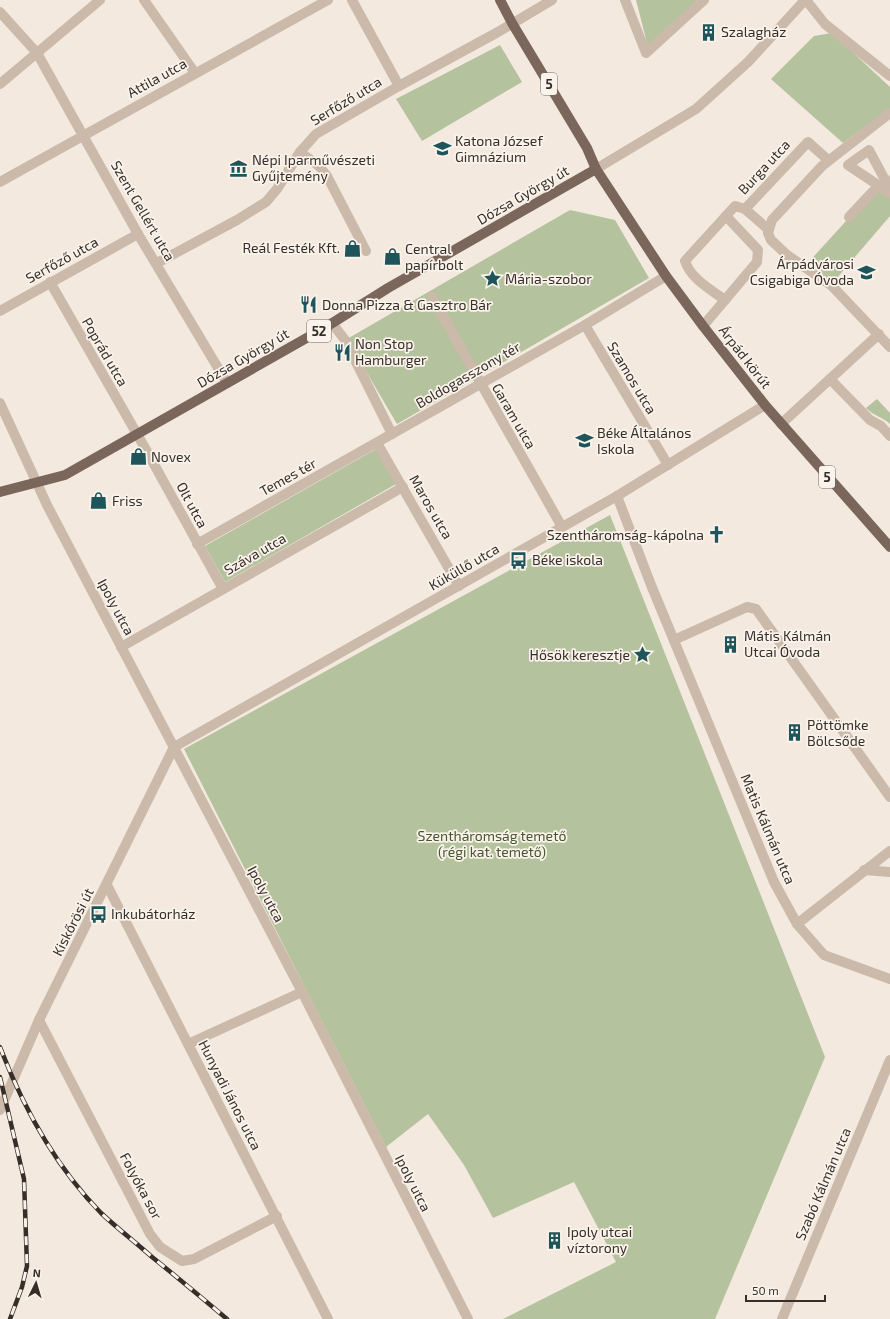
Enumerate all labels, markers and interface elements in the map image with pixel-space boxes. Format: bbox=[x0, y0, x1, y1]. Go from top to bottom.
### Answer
building icon: Szalagház bbox=[698, 22, 718, 42]
place label: Szalagház bbox=[721, 23, 786, 40]
street label: Attila utca bbox=[124, 54, 190, 101]
street label: Serfőző utca bbox=[307, 73, 384, 129]
road number: 5 bbox=[541, 73, 557, 95]
place label: Katona József Gimnázium bbox=[455, 132, 543, 165]
street label: Burga utca bbox=[734, 136, 793, 198]
school or university icon: Katona József Gimnázium bbox=[432, 139, 452, 159]
place label: Népi Iparművészeti Gyűjtemény bbox=[252, 151, 375, 184]
street label: Szent Gellért utca bbox=[108, 158, 179, 264]
museum icon: Népi Iparművészeti Gyűjtemény bbox=[229, 158, 249, 178]
street label: Dózsa György út bbox=[474, 161, 572, 228]
street label: Serfőző utca bbox=[23, 233, 101, 286]
shop icon: Reál Festék Kft. bbox=[343, 238, 363, 258]
place label: Reál Festék Kft. bbox=[242, 239, 340, 256]
place label: Central papírbolt bbox=[405, 240, 463, 273]
shop icon: Central papírbolt bbox=[382, 247, 402, 267]
place label: Árpádvárosi Csigabiga Óvoda bbox=[750, 255, 854, 288]
school or university icon: Árpádvárosi Csigabiga Óvoda bbox=[857, 262, 877, 282]
place icon: Mária-szobor bbox=[482, 269, 502, 289]
place label: Mária-szobor bbox=[505, 270, 592, 287]
restaurant icon: Donna Pizza & Gasztro Bár bbox=[299, 295, 319, 315]
place label: Donna Pizza & Gasztro Bár bbox=[322, 296, 492, 313]
street label: Poprád utca bbox=[79, 314, 132, 389]
road number: 52 bbox=[307, 320, 331, 342]
street label: Árpád körút bbox=[716, 322, 775, 392]
street label: Dózsa György út bbox=[194, 324, 292, 391]
place label: Non Stop Hamburger bbox=[355, 335, 427, 368]
street label: Boldogasszony tér bbox=[412, 337, 523, 411]
street label: Szamos utca bbox=[604, 339, 661, 417]
restaurant icon: Non Stop Hamburger bbox=[332, 342, 352, 362]
street label: Garam utca bbox=[489, 380, 540, 452]
place label: Béke Általános Iskola bbox=[597, 424, 691, 457]
school or university icon: Béke Általános Iskola bbox=[574, 431, 594, 451]
shop icon: Novex bbox=[128, 447, 148, 467]
place label: Novex bbox=[151, 448, 192, 465]
street label: Temes tér bbox=[256, 454, 319, 499]
road number: 5 bbox=[819, 466, 835, 488]
street label: Maros utca bbox=[406, 472, 457, 542]
street label: Olt utca bbox=[173, 479, 212, 531]
shop icon: Friss bbox=[89, 491, 109, 511]
place label: Friss bbox=[112, 492, 143, 509]
church icon: Szentháromság-kápolna bbox=[707, 525, 727, 545]
place label: Szentháromság-kápolna bbox=[547, 526, 704, 543]
street label: Száva utca bbox=[221, 529, 289, 578]
street label: Küküllő utca bbox=[425, 540, 502, 594]
bus stop icon: Béke iskola bbox=[509, 550, 529, 570]
place label: Béke iskola bbox=[532, 551, 603, 568]
street label: Ipoly utca bbox=[94, 576, 138, 638]
place label: Mátis Kálmán Utcai Óvoda bbox=[744, 627, 831, 660]
building icon: Mátis Kálmán Utcai Óvoda bbox=[721, 634, 741, 654]
place icon: Hősök keresztje bbox=[633, 645, 653, 665]
place label: Hősök keresztje bbox=[530, 646, 630, 663]
place label: Pöttömke Bölcsőde bbox=[807, 716, 868, 749]
building icon: Pöttömke Bölcsőde bbox=[784, 723, 804, 743]
street label: Matis Kálmán utca bbox=[738, 771, 799, 887]
park label: Szentháromság temető (régi kat. temető) bbox=[418, 827, 566, 860]
street label: Ipoly utca bbox=[244, 863, 288, 925]
street label: Kiskőrösi út bbox=[48, 885, 97, 959]
bus stop icon: Inkubátorház bbox=[88, 904, 108, 924]
place label: Inkubátorház bbox=[111, 905, 195, 922]
street label: Hunyadi János utca bbox=[195, 1037, 266, 1153]
street label: Szabó Kálmán utca bbox=[791, 1125, 854, 1243]
street label: Folyóka sor bbox=[117, 1150, 166, 1222]
street label: Ipoly utca bbox=[392, 1151, 435, 1214]
place label: Ipoly utcai víztorony bbox=[567, 1223, 632, 1256]
building icon: Ipoly utcai víztorony bbox=[544, 1230, 564, 1250]
north arrow bbox=[16, 1263, 56, 1303]
text: N bbox=[32, 1266, 41, 1279]
scale bar bbox=[746, 1277, 825, 1303]
text: 50 m bbox=[752, 1283, 779, 1297]

